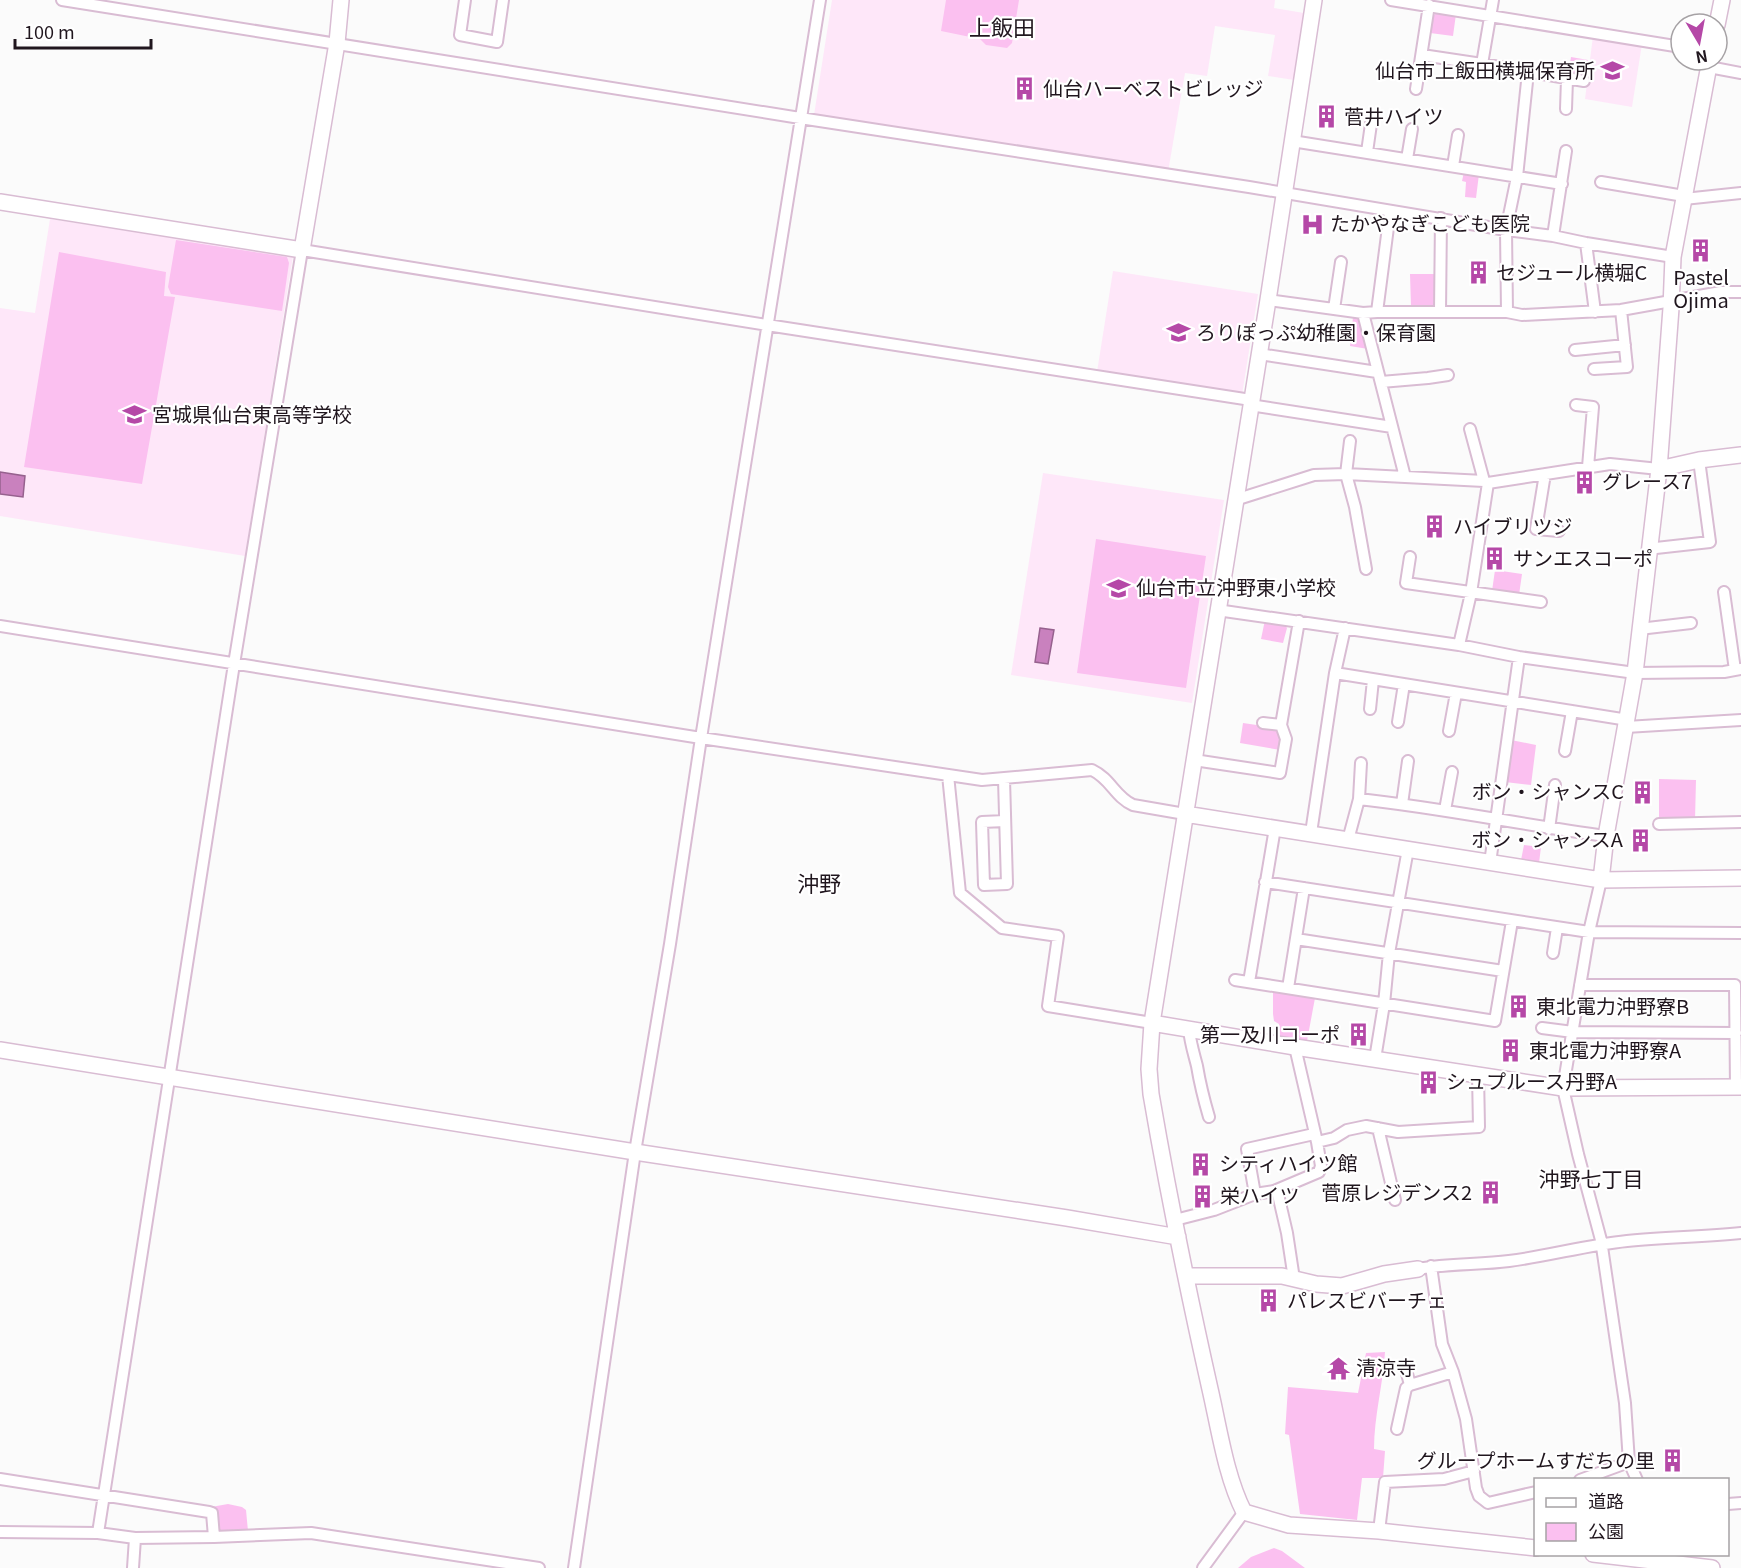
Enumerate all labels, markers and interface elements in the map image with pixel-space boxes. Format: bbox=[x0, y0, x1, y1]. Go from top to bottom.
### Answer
district label: 上飯田 bbox=[969, 10, 1035, 42]
scale bar bbox=[15, 12, 152, 50]
north arrow bbox=[1669, 12, 1729, 72]
text: 100 m bbox=[24, 18, 75, 44]
text: N bbox=[1694, 45, 1710, 71]
place label: 仙台市上飯田横堀保育所 bbox=[1375, 55, 1595, 84]
school or university icon: 仙台市上飯田横堀保育所 bbox=[1600, 58, 1626, 84]
place label: 仙台ハーベストビレッジ bbox=[1043, 73, 1263, 102]
building icon: 仙台ハーベストビレッジ bbox=[1012, 76, 1038, 102]
place label: 菅井ハイツ bbox=[1344, 101, 1444, 130]
building icon: 菅井ハイツ bbox=[1313, 104, 1339, 130]
place label: たかやなぎこども医院 bbox=[1330, 208, 1530, 237]
hospital icon: たかやなぎこども医院 bbox=[1299, 211, 1325, 237]
building icon: Pastel Ojima bbox=[1688, 237, 1714, 263]
place label: セジュール横堀C bbox=[1496, 257, 1648, 286]
building icon: セジュール横堀C bbox=[1465, 260, 1491, 286]
place label: Pastel Ojima bbox=[1673, 262, 1729, 314]
place label: ろりぽっぷ幼稚園・保育園 bbox=[1196, 317, 1436, 346]
school or university icon: ろりぽっぷ幼稚園・保育園 bbox=[1165, 320, 1191, 346]
place label: 宮城県仙台東高等学校 bbox=[152, 399, 352, 428]
school or university icon: 宮城県仙台東高等学校 bbox=[121, 402, 147, 428]
place label: グレース7 bbox=[1602, 466, 1692, 495]
building icon: グレース7 bbox=[1571, 469, 1597, 495]
place label: ハイブリツジ bbox=[1453, 511, 1573, 540]
building icon: ハイブリツジ bbox=[1422, 514, 1448, 540]
place label: サンエスコーポ bbox=[1513, 543, 1653, 572]
building icon: サンエスコーポ bbox=[1482, 546, 1508, 572]
place label: 仙台市立沖野東小学校 bbox=[1136, 572, 1336, 601]
school or university icon: 仙台市立沖野東小学校 bbox=[1105, 575, 1131, 601]
place label: ボン・シャンスC bbox=[1472, 776, 1624, 805]
building icon: ボン・シャンスC bbox=[1629, 779, 1655, 805]
place label: ボン・シャンスA bbox=[1471, 824, 1624, 853]
building icon: ボン・シャンスA bbox=[1628, 827, 1654, 853]
district label: 沖野 bbox=[797, 866, 841, 898]
place label: 東北電力沖野寮B bbox=[1536, 991, 1689, 1020]
building icon: 東北電力沖野寮B bbox=[1505, 994, 1531, 1020]
place label: 第一及川コーポ bbox=[1200, 1019, 1340, 1048]
building icon: 第一及川コーポ bbox=[1345, 1022, 1371, 1048]
place label: 東北電力沖野寮A bbox=[1529, 1035, 1682, 1064]
building icon: 東北電力沖野寮A bbox=[1498, 1038, 1524, 1064]
place label: シュプルース丹野A bbox=[1446, 1066, 1618, 1095]
building icon: シュプルース丹野A bbox=[1415, 1069, 1441, 1095]
place label: シティハイツ館 bbox=[1219, 1148, 1357, 1177]
building icon: シティハイツ館 bbox=[1188, 1151, 1214, 1177]
district label: 沖野七丁目 bbox=[1539, 1163, 1644, 1193]
place label: 菅原レジデンス2 bbox=[1321, 1177, 1472, 1206]
place label: 栄ハイツ bbox=[1220, 1180, 1300, 1209]
building icon: 菅原レジデンス2 bbox=[1477, 1180, 1503, 1206]
building icon: 栄ハイツ bbox=[1189, 1183, 1215, 1209]
place label: パレスビバーチェ bbox=[1287, 1285, 1447, 1314]
building icon: パレスビバーチェ bbox=[1256, 1288, 1282, 1314]
place label: 清涼寺 bbox=[1356, 1352, 1416, 1381]
temple icon: 清涼寺 bbox=[1325, 1355, 1351, 1381]
place label: グループホームすだちの里 bbox=[1417, 1445, 1655, 1474]
building icon: グループホームすだちの里 bbox=[1660, 1448, 1686, 1474]
legend bbox=[1534, 1478, 1729, 1556]
text: 道路 bbox=[1588, 1487, 1624, 1513]
text: 公園 bbox=[1588, 1517, 1624, 1543]

